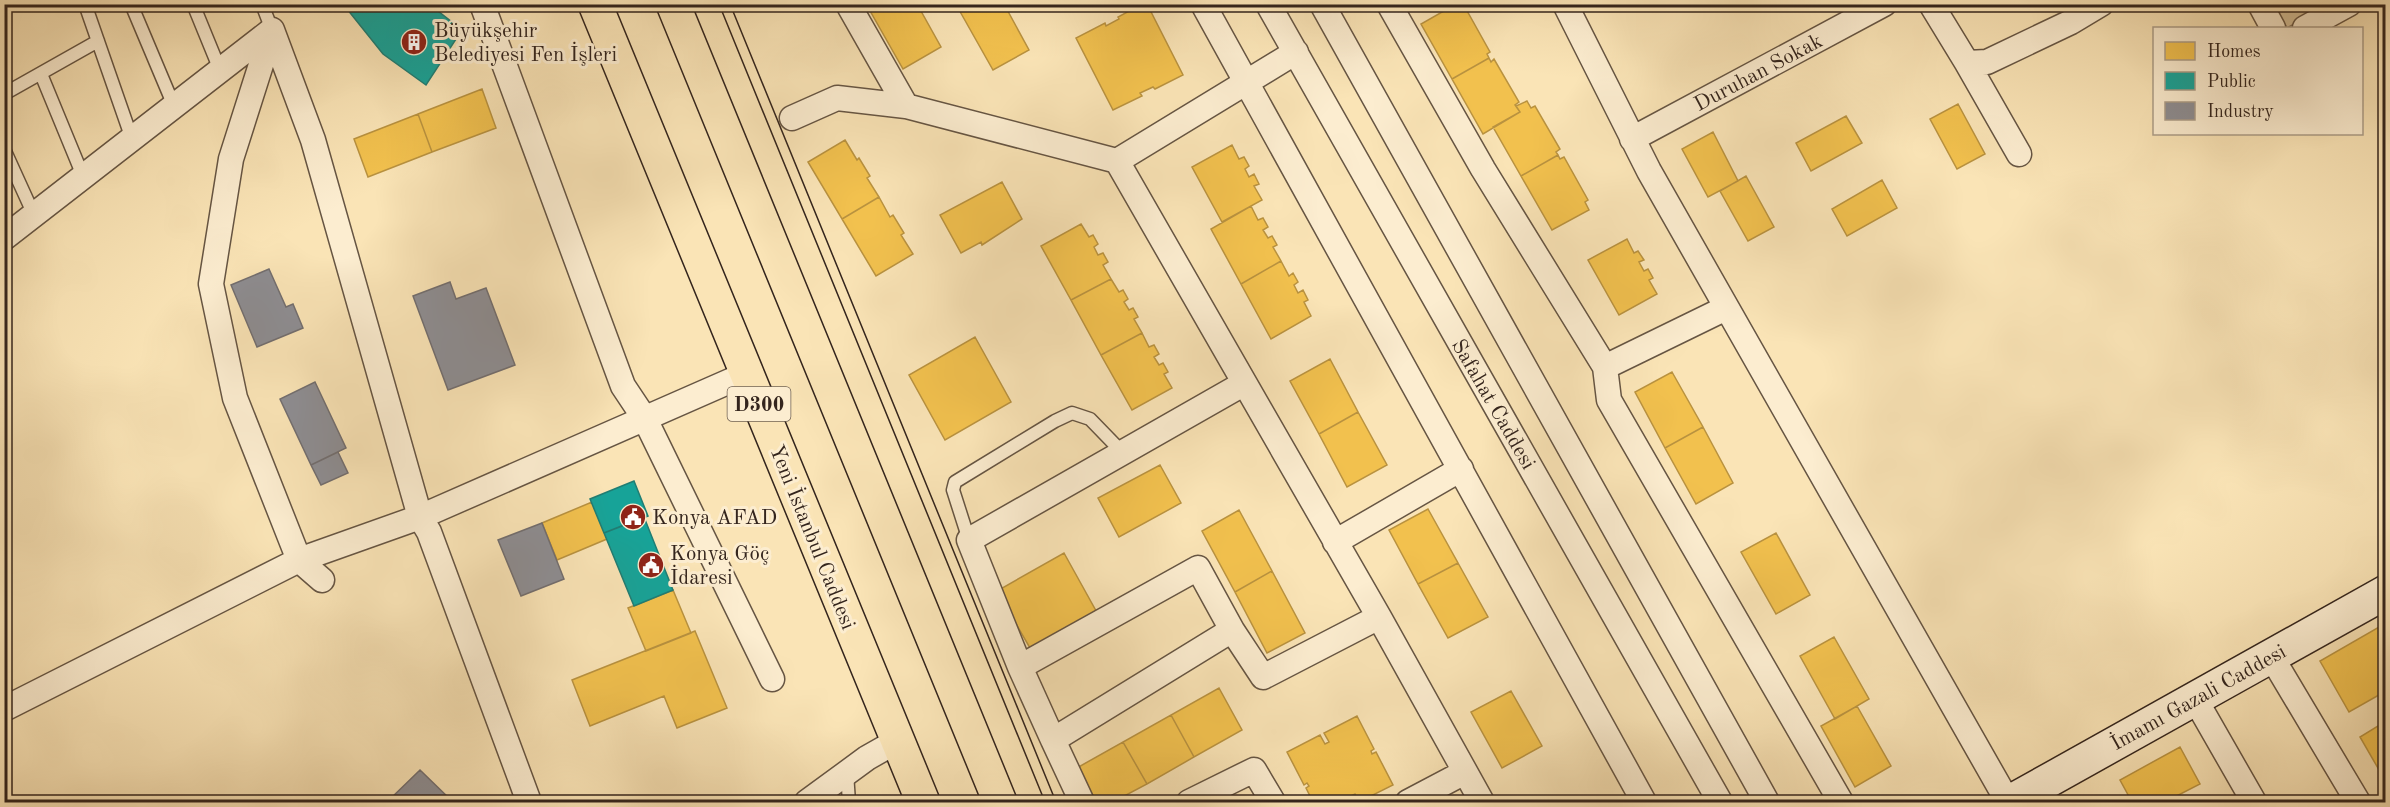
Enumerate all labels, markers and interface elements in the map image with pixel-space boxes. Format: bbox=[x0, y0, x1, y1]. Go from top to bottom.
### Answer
place label: Büyükşehir Belediyesi Fen İşleri bbox=[434, 21, 617, 66]
building icon: Büyükşehir Belediyesi Fen İşleri bbox=[399, 27, 429, 57]
legend bbox=[2153, 27, 2363, 135]
street label: Duruhan Sokak bbox=[1691, 31, 1826, 116]
text: Homes bbox=[2207, 43, 2261, 61]
text: Public bbox=[2207, 73, 2256, 91]
text: Industry bbox=[2207, 103, 2274, 121]
street label: Safahat Caddesi bbox=[1447, 336, 1538, 473]
road number: D300 bbox=[728, 387, 790, 421]
street label: Yeni İstanbul Caddesi bbox=[765, 441, 862, 633]
public building icon: Konya AFAD bbox=[618, 502, 648, 532]
place label: Konya AFAD bbox=[652, 508, 777, 529]
place label: Konya Göç İdaresi bbox=[670, 544, 769, 589]
public building icon: Konya Göç İdaresi bbox=[636, 550, 666, 580]
street label: İmamı Gazali Caddesi bbox=[2106, 638, 2290, 755]

